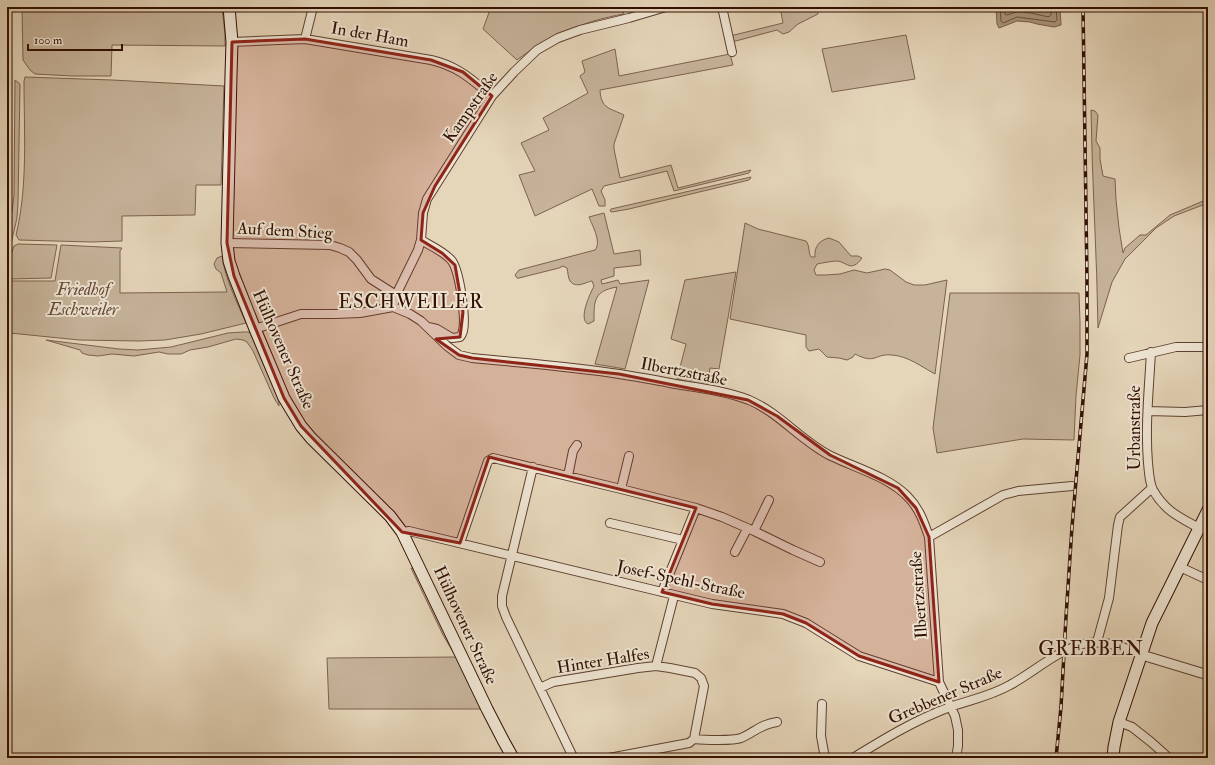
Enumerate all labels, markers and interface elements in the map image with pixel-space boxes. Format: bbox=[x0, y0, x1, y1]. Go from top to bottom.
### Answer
street label: In der Ham bbox=[329, 17, 410, 52]
scale bar bbox=[28, 26, 122, 52]
text: 100 m bbox=[34, 33, 63, 48]
street label: Kampstraße bbox=[438, 68, 503, 147]
street label: Auf dem Stieg bbox=[236, 217, 334, 244]
park label: Friedhof Eschweiler bbox=[47, 279, 120, 320]
street label: Hülhovener Straße bbox=[248, 286, 319, 412]
district label: ESCHWEILER bbox=[338, 290, 484, 314]
street label: Ilbertzstraße bbox=[639, 353, 729, 390]
street label: Urbanstraße bbox=[1124, 385, 1145, 471]
street label: Ilbertzstraße bbox=[905, 551, 932, 639]
street label: Josef-Spehl-Straße bbox=[614, 555, 747, 604]
street label: Hülhovener Straße bbox=[429, 563, 502, 688]
district label: GREBBEN bbox=[1038, 637, 1144, 661]
street label: Hinter Halfes bbox=[555, 643, 651, 678]
street label: Grebbener Straße bbox=[885, 662, 1005, 729]

